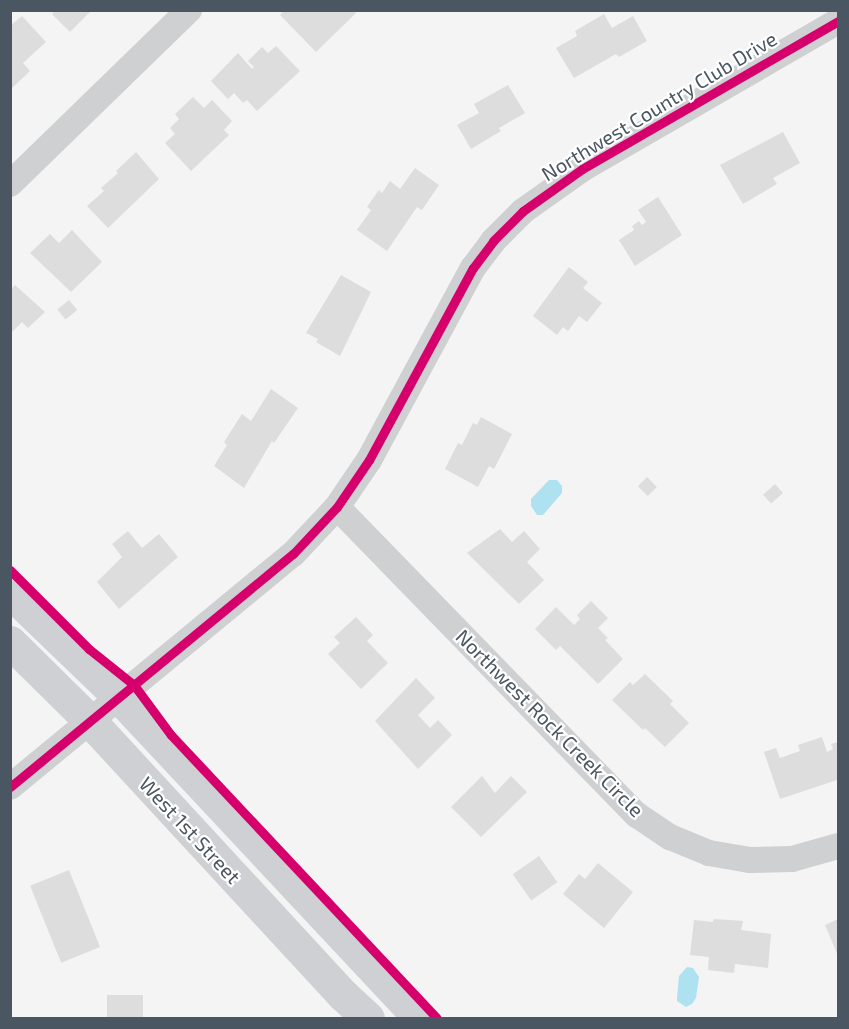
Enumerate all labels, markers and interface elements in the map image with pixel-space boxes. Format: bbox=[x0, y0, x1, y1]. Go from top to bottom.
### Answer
street label: Northwest Country Club Drive bbox=[537, 26, 781, 186]
street label: Northwest Rock Creek Circle bbox=[451, 624, 649, 822]
street label: West 1st Street bbox=[134, 772, 246, 888]

